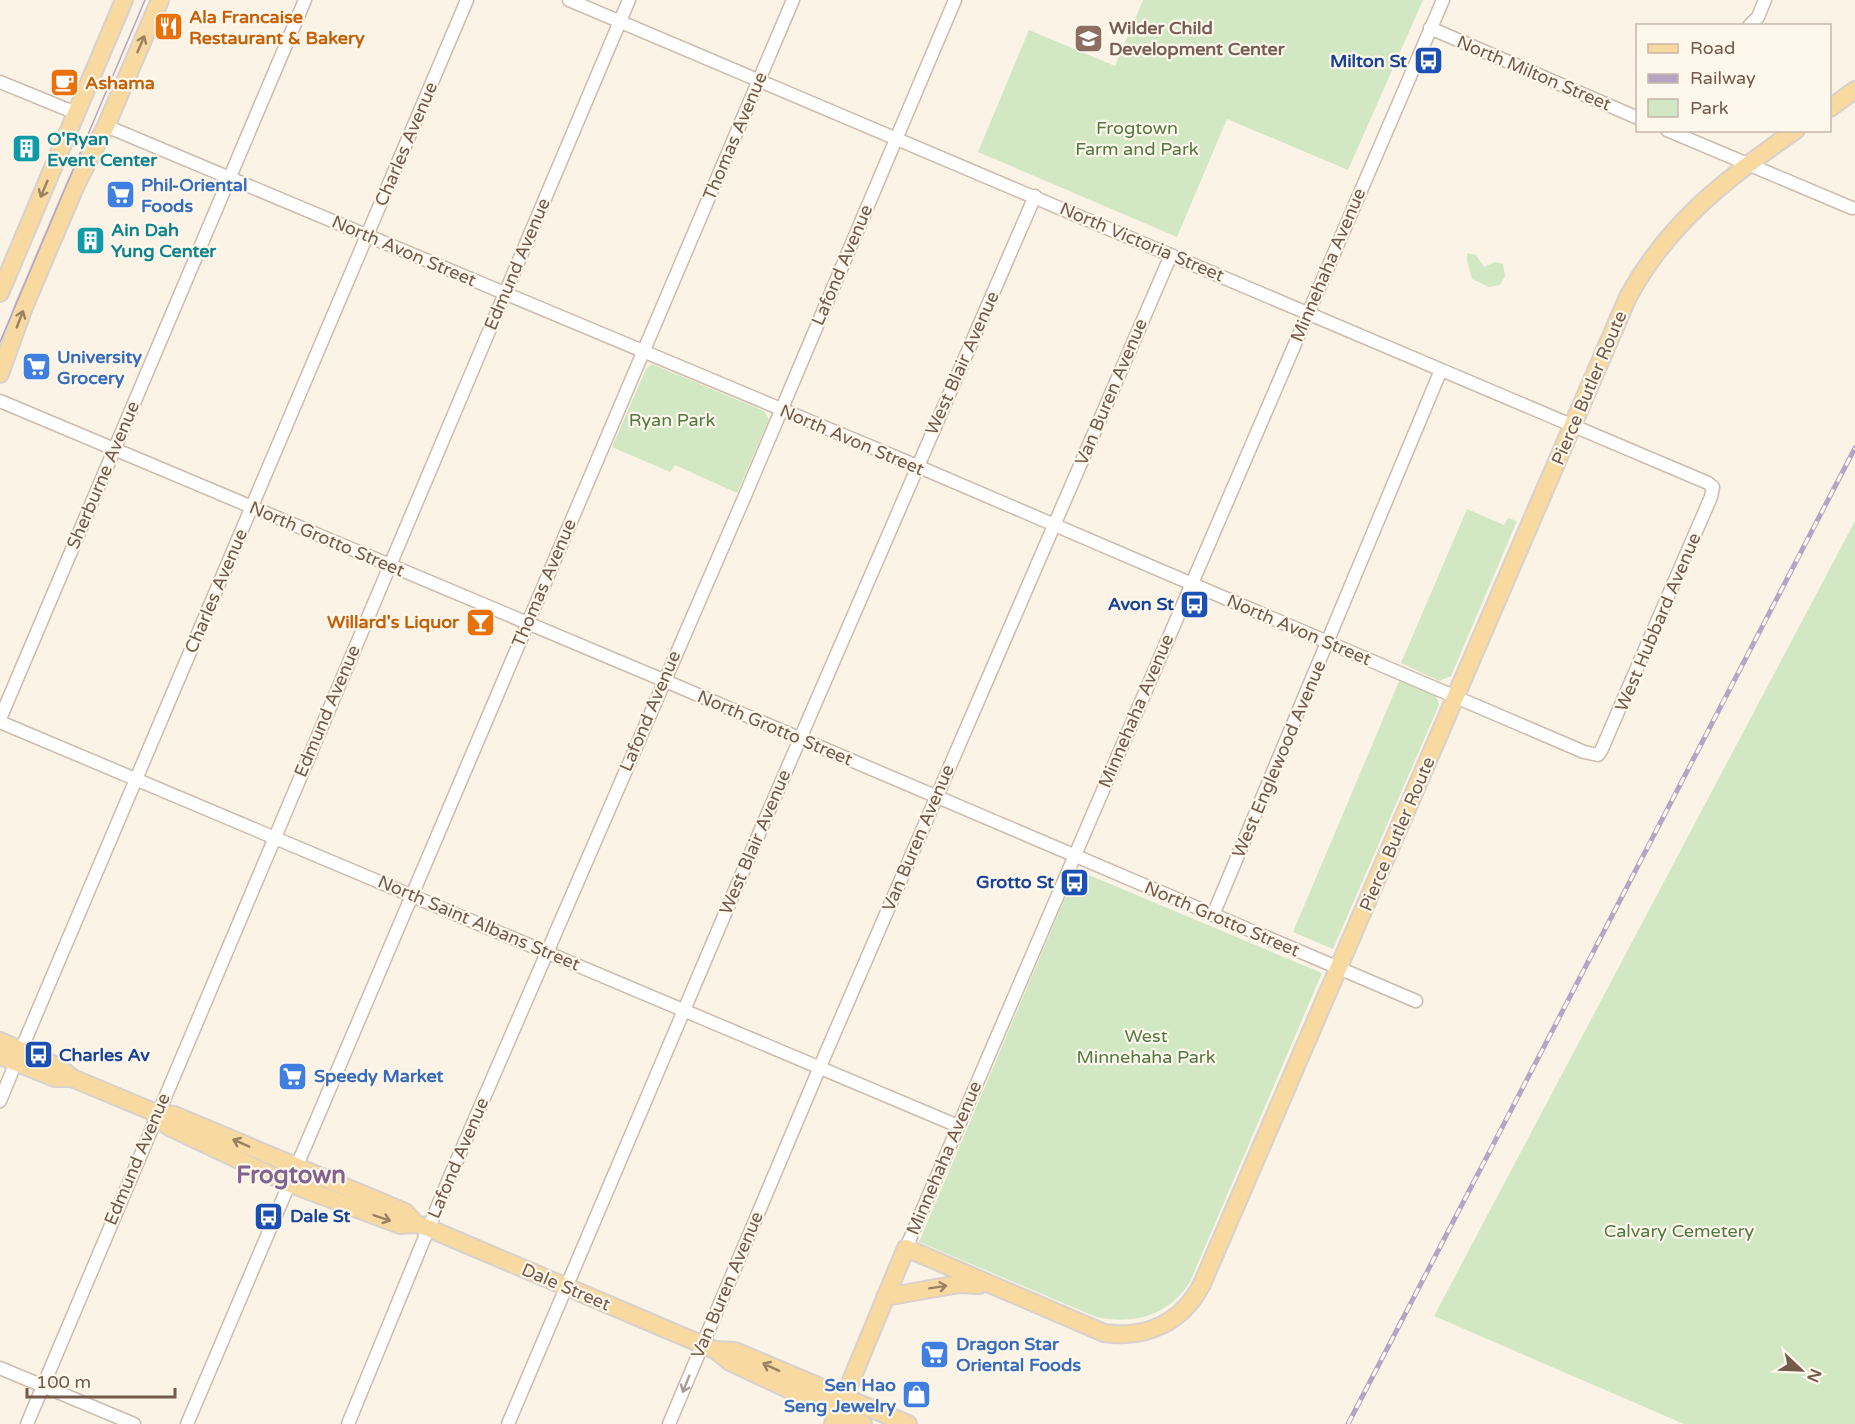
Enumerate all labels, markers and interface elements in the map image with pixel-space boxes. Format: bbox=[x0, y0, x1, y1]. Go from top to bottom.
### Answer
place label: Ala Francaise Restaurant & Bakery bbox=[189, 6, 365, 49]
restaurant icon: Ala Francaise Restaurant & Bakery bbox=[152, 11, 184, 43]
place label: Wilder Child Development Center bbox=[1109, 17, 1286, 60]
school or university icon: Wilder Child Development Center bbox=[1072, 22, 1104, 54]
legend bbox=[1636, 24, 1831, 132]
street label: North Milton Street bbox=[1454, 31, 1615, 116]
one-way arrow bbox=[136, 36, 147, 54]
text: Road bbox=[1690, 37, 1735, 59]
bus stop icon: Milton St bbox=[1412, 45, 1444, 77]
place label: Milton St bbox=[1330, 50, 1407, 72]
cafe icon: Ashama bbox=[48, 67, 80, 99]
text: Railway bbox=[1690, 67, 1756, 89]
street label: Thomas Avenue bbox=[698, 69, 772, 203]
place label: Ashama bbox=[85, 72, 155, 94]
street label: Charles Avenue bbox=[370, 79, 442, 209]
text: Park bbox=[1690, 97, 1729, 119]
park label: Frogtown Farm and Park bbox=[1075, 117, 1199, 160]
place label: O'Ryan Event Center bbox=[47, 128, 158, 171]
building icon: O'Ryan Event Center bbox=[10, 133, 42, 165]
place label: Phil-Oriental Foods bbox=[141, 174, 247, 217]
supermarket icon: Phil-Oriental Foods bbox=[104, 179, 136, 211]
one-way arrow bbox=[38, 180, 49, 198]
street label: Minnehaha Avenue bbox=[1286, 185, 1370, 345]
street label: Edmund Avenue bbox=[479, 195, 555, 333]
street label: North Victoria Street bbox=[1057, 197, 1228, 287]
street label: Lafond Avenue bbox=[807, 201, 877, 329]
street label: North Avon Street bbox=[328, 211, 480, 291]
place label: Ain Dah Yung Center bbox=[111, 219, 217, 262]
building icon: Ain Dah Yung Center bbox=[74, 224, 106, 256]
street label: West Blair Avenue bbox=[920, 288, 1004, 438]
street label: Pierce Butler Route bbox=[1546, 307, 1632, 469]
one-way arrow bbox=[15, 310, 26, 328]
street label: Van Buren Avenue bbox=[1070, 315, 1152, 469]
place label: University Grocery bbox=[57, 346, 142, 389]
supermarket icon: University Grocery bbox=[20, 351, 52, 383]
street label: Sherburne Avenue bbox=[62, 398, 144, 552]
street label: North Avon Street bbox=[776, 400, 928, 480]
park label: Ryan Park bbox=[629, 409, 715, 431]
street label: North Grotto Street bbox=[246, 496, 408, 582]
street label: Thomas Avenue bbox=[507, 516, 581, 650]
street label: Charles Avenue bbox=[180, 526, 252, 656]
street label: West Hubbard Avenue bbox=[1610, 529, 1706, 715]
bus stop icon: Avon St bbox=[1179, 588, 1211, 620]
street label: North Avon Street bbox=[1223, 590, 1375, 670]
place label: Avon St bbox=[1108, 593, 1174, 615]
bar icon: Willard's Liquor bbox=[464, 606, 496, 638]
place label: Willard's Liquor bbox=[327, 611, 460, 633]
street label: Minnehaha Avenue bbox=[1094, 631, 1178, 791]
street label: Edmund Avenue bbox=[289, 642, 365, 780]
street label: Lafond Avenue bbox=[615, 647, 685, 775]
street label: West Englewood Avenue bbox=[1227, 657, 1331, 861]
street label: North Grotto Street bbox=[694, 685, 856, 771]
street label: Pierce Butler Route bbox=[1354, 753, 1440, 915]
street label: Van Buren Avenue bbox=[877, 761, 959, 915]
street label: West Blair Avenue bbox=[715, 766, 795, 918]
bus stop icon: Grotto St bbox=[1059, 866, 1091, 898]
street label: North Saint Albans Street bbox=[375, 870, 584, 976]
place label: Grotto St bbox=[976, 871, 1054, 893]
street label: North Grotto Street bbox=[1141, 876, 1303, 962]
park label: West Minnehaha Park bbox=[1076, 1025, 1216, 1068]
bus stop icon: Charles Av bbox=[22, 1039, 54, 1071]
place label: Charles Av bbox=[59, 1044, 150, 1066]
supermarket icon: Speedy Market bbox=[277, 1060, 309, 1092]
place label: Speedy Market bbox=[314, 1065, 444, 1087]
street label: Minnehaha Avenue bbox=[902, 1078, 986, 1238]
street label: Edmund Avenue bbox=[99, 1090, 175, 1228]
street label: Lafond Avenue bbox=[423, 1094, 493, 1222]
one-way arrow bbox=[233, 1137, 251, 1149]
district label: Frogtown bbox=[236, 1161, 346, 1190]
bus stop icon: Dale St bbox=[253, 1200, 285, 1232]
place label: Dale St bbox=[290, 1205, 350, 1227]
street label: Van Buren Avenue bbox=[686, 1208, 768, 1362]
one-way arrow bbox=[372, 1214, 391, 1225]
park label: Calvary Cemetery bbox=[1604, 1220, 1755, 1242]
street label: Dale Street bbox=[518, 1258, 614, 1316]
one-way arrow bbox=[928, 1281, 947, 1292]
place label: Dragon Star Oriental Foods bbox=[956, 1333, 1081, 1376]
supermarket icon: Dragon Star Oriental Foods bbox=[919, 1338, 951, 1370]
north arrow bbox=[1771, 1340, 1831, 1400]
one-way arrow bbox=[762, 1360, 780, 1372]
scale bar bbox=[27, 1361, 176, 1399]
text: N bbox=[1802, 1366, 1826, 1385]
text: 100 m bbox=[36, 1371, 91, 1393]
place label: Sen Hao Seng Jewelry bbox=[784, 1374, 896, 1417]
one-way arrow bbox=[680, 1375, 691, 1393]
shop icon: Sen Hao Seng Jewelry bbox=[901, 1379, 933, 1411]

